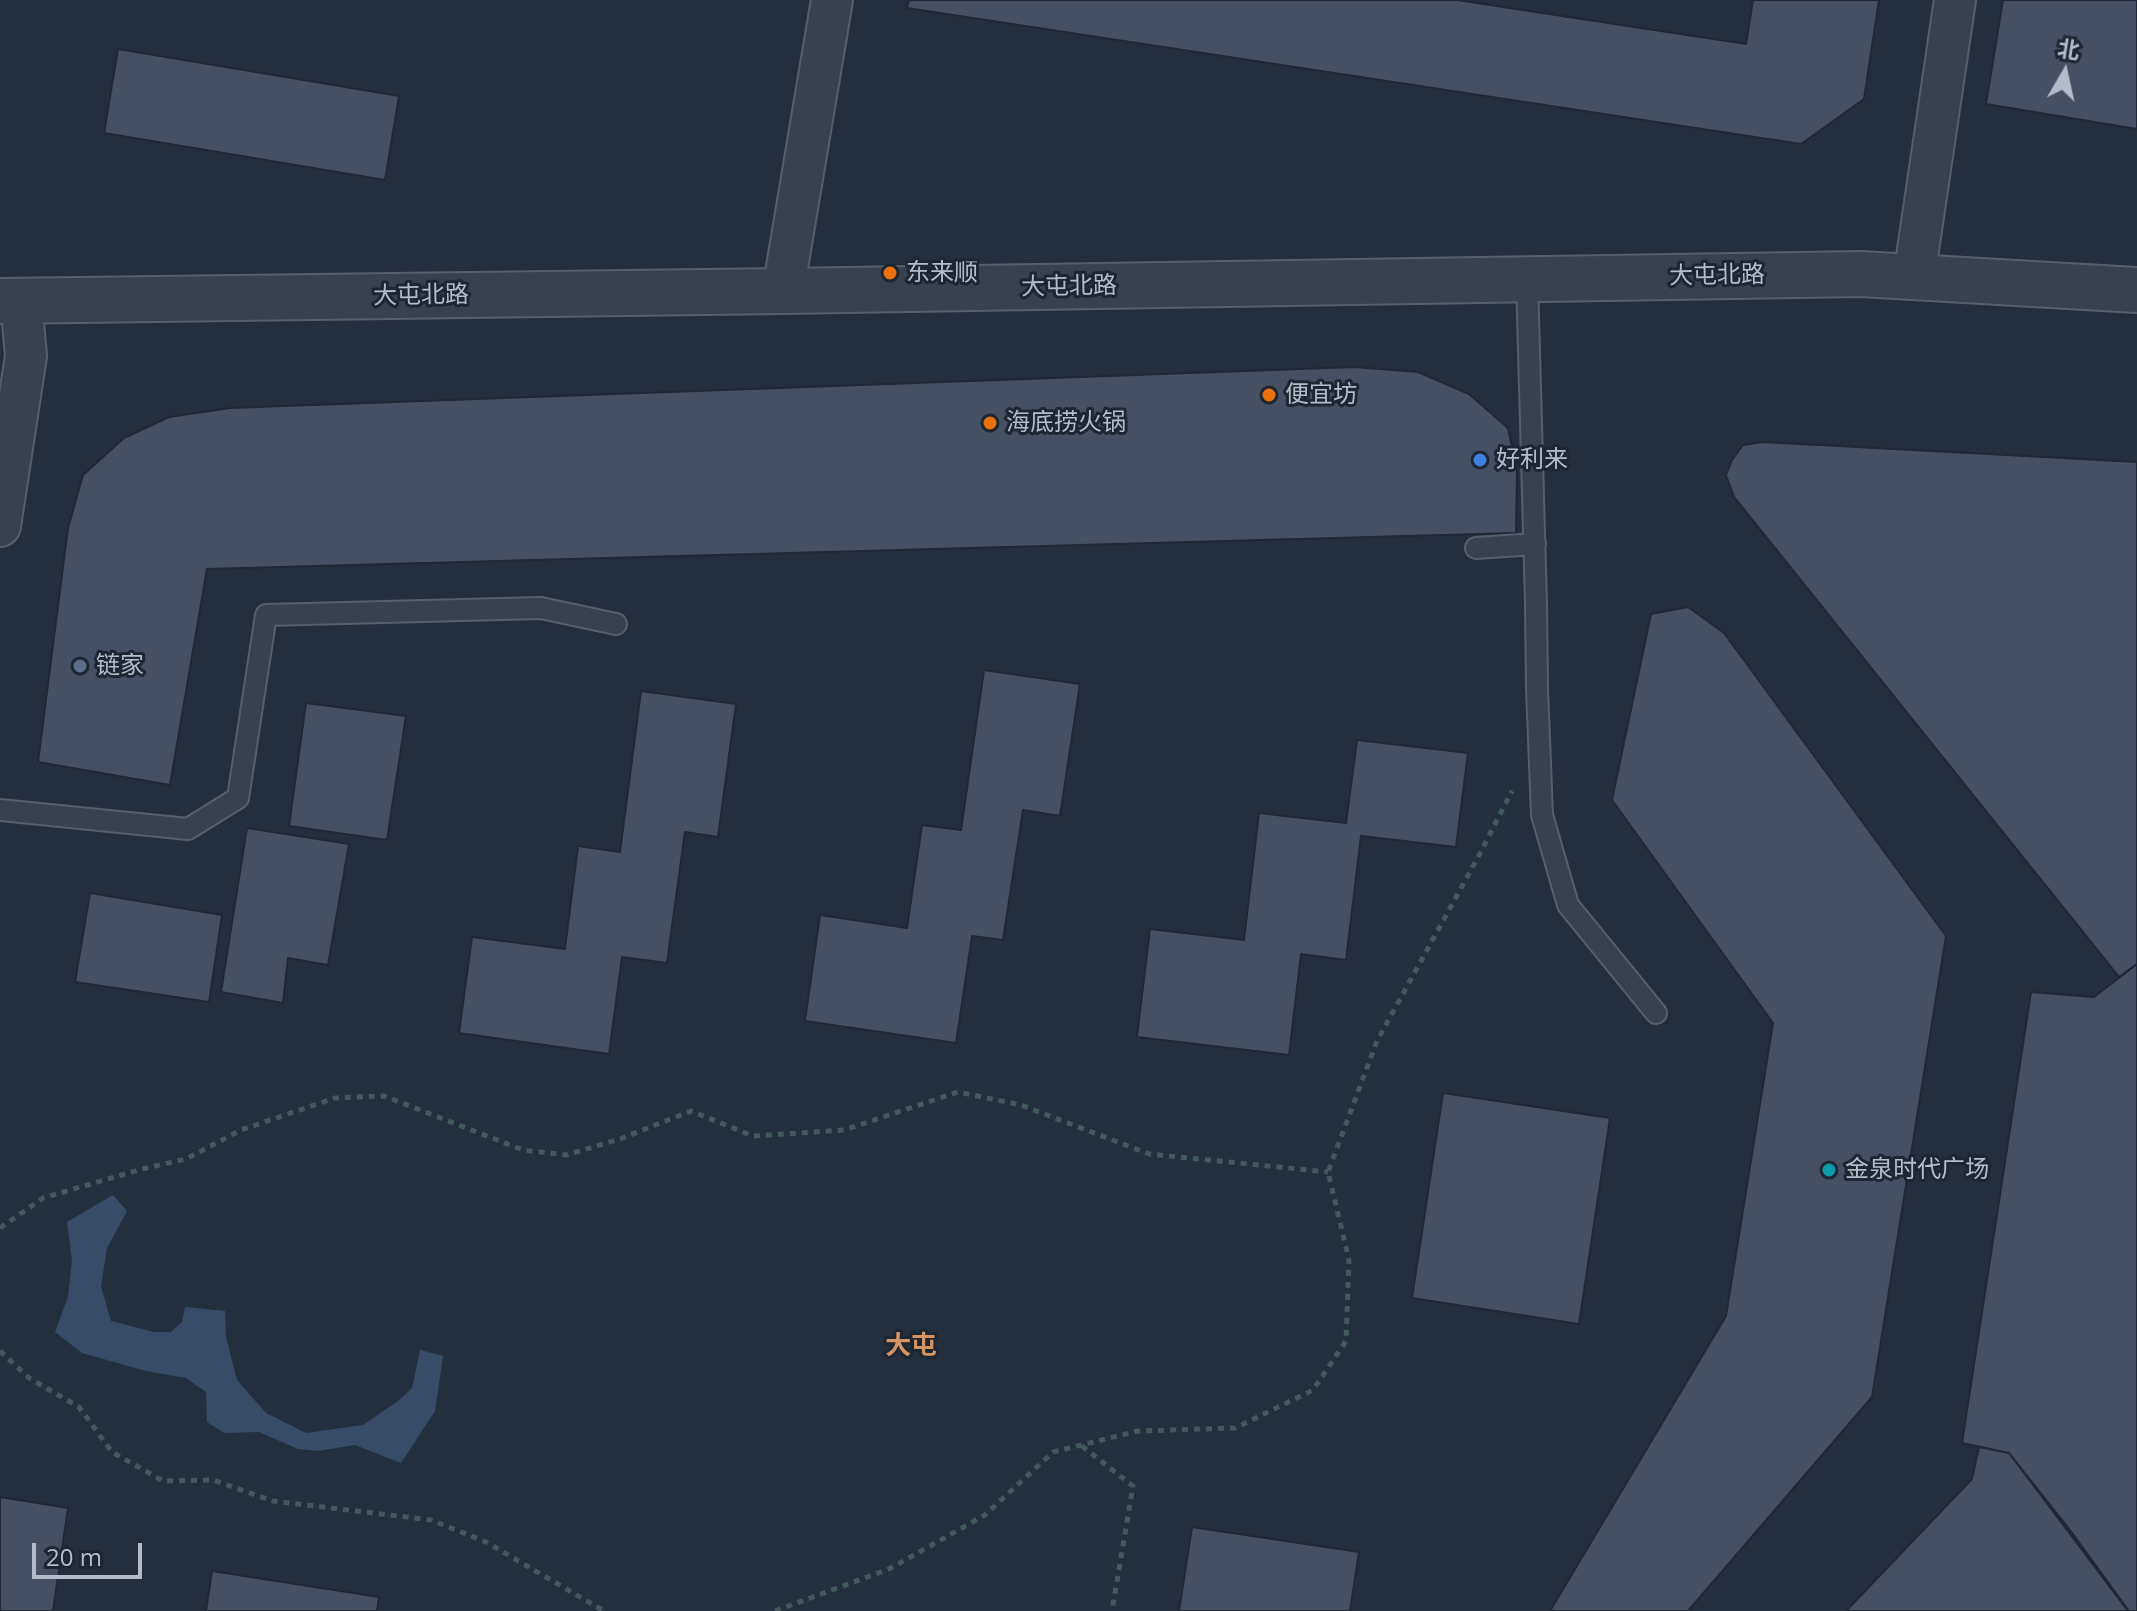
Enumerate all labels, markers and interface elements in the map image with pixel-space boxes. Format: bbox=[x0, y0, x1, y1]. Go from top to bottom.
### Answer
north arrow bbox=[2025, 32, 2105, 112]
text: 北 bbox=[2056, 32, 2082, 65]
place label: 东来顺 bbox=[906, 259, 978, 287]
street label: 大屯北路 bbox=[1669, 261, 1765, 291]
marker: 东来顺 bbox=[881, 264, 899, 282]
street label: 大屯北路 bbox=[1021, 272, 1117, 302]
street label: 大屯北路 bbox=[373, 281, 469, 311]
place label: 便宜坊 bbox=[1285, 381, 1357, 409]
marker: 便宜坊 bbox=[1260, 386, 1278, 404]
place label: 海底捞火锅 bbox=[1006, 409, 1126, 437]
marker: 海底捞火锅 bbox=[981, 414, 999, 432]
place label: 好利来 bbox=[1496, 446, 1568, 474]
marker: 好利来 bbox=[1471, 451, 1489, 469]
place label: 链家 bbox=[96, 652, 144, 680]
marker: 链家 bbox=[71, 657, 89, 675]
place label: 金泉时代广场 bbox=[1845, 1156, 1989, 1184]
marker: 金泉时代广场 bbox=[1820, 1161, 1838, 1179]
district label: 大屯 bbox=[885, 1331, 937, 1363]
scale bar bbox=[36, 1527, 146, 1577]
text: 20 m bbox=[46, 1540, 102, 1573]

